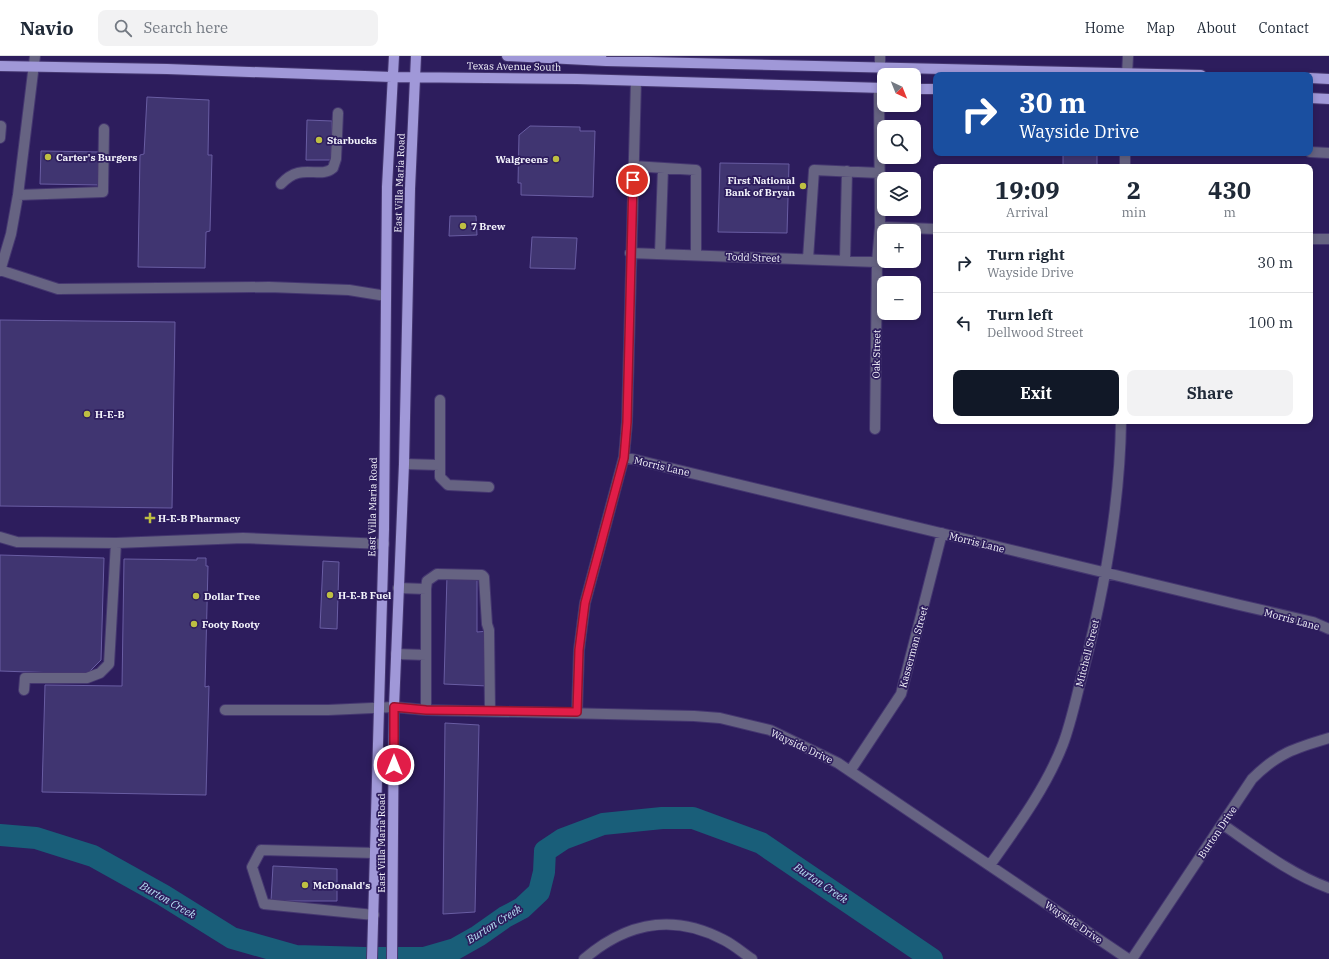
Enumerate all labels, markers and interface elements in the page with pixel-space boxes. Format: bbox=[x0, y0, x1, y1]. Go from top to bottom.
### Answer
search box bbox=[98, 10, 378, 46]
text: Navio bbox=[20, 16, 74, 40]
icon: search bbox=[112, 17, 134, 39]
text: Search here bbox=[144, 18, 228, 37]
text: Home bbox=[1085, 19, 1124, 37]
text: Map bbox=[1146, 19, 1175, 37]
text: About bbox=[1197, 19, 1236, 37]
text: Contact bbox=[1258, 19, 1309, 37]
street label: Texas Avenue South bbox=[467, 59, 561, 74]
north arrow bbox=[877, 68, 921, 112]
map controls bbox=[877, 68, 921, 320]
text: 30 m bbox=[1019, 84, 1086, 121]
icon: right bbox=[953, 88, 1005, 140]
button: search bbox=[877, 120, 921, 164]
text: Wayside Drive bbox=[1019, 120, 1139, 143]
street label: East Villa Maria Road bbox=[391, 133, 408, 233]
place label: Starbucks bbox=[327, 134, 377, 147]
marker: Starbucks bbox=[314, 135, 324, 145]
place label: Carter's Burgers bbox=[56, 151, 137, 164]
marker: Carter's Burgers bbox=[43, 152, 53, 162]
place label: Walgreens bbox=[495, 153, 548, 166]
marker: Walgreens bbox=[551, 154, 561, 164]
pin bbox=[616, 163, 650, 197]
icon: arrive bbox=[622, 169, 644, 191]
button: layers bbox=[877, 172, 921, 216]
place label: First National Bank of Bryan bbox=[725, 174, 795, 199]
text: 19:09 bbox=[995, 174, 1060, 206]
text: 2 bbox=[1127, 174, 1141, 206]
text: 430 bbox=[1208, 174, 1251, 206]
marker: First National Bank of Bryan bbox=[798, 181, 808, 191]
text: Arrival bbox=[1006, 204, 1048, 221]
text: min bbox=[1121, 204, 1146, 221]
text: m bbox=[1223, 204, 1236, 221]
place label: 7 Brew bbox=[471, 220, 506, 233]
marker: 7 Brew bbox=[458, 221, 468, 231]
button: + bbox=[877, 224, 921, 268]
text: Turn right bbox=[987, 245, 1065, 264]
street label: Todd Street bbox=[726, 250, 781, 265]
icon: right bbox=[953, 252, 975, 274]
text: 30 m bbox=[1257, 253, 1293, 272]
text: Wayside Drive bbox=[987, 264, 1074, 281]
button: − bbox=[877, 276, 921, 320]
text: Turn left bbox=[987, 305, 1053, 324]
icon: left bbox=[953, 312, 975, 334]
text: 100 m bbox=[1248, 313, 1293, 332]
text: Dellwood Street bbox=[987, 324, 1083, 341]
street label: Oak Street bbox=[870, 329, 883, 379]
button: Exit bbox=[953, 370, 1119, 416]
button: Share bbox=[1127, 370, 1293, 416]
place label: H-E-B bbox=[95, 408, 125, 421]
marker: H-E-B bbox=[82, 409, 92, 419]
street label: Morris Lane bbox=[633, 454, 691, 479]
street label: East Villa Maria Road bbox=[365, 457, 380, 557]
place label: H-E-B Pharmacy bbox=[158, 512, 241, 525]
marker: H-E-B Pharmacy bbox=[145, 513, 155, 523]
street label: Morris Lane bbox=[948, 529, 1006, 556]
place label: H-E-B Fuel bbox=[338, 589, 391, 602]
place label: Dollar Tree bbox=[204, 590, 260, 603]
marker: H-E-B Fuel bbox=[325, 590, 335, 600]
marker: Dollar Tree bbox=[191, 591, 201, 601]
street label: Kasserman Street bbox=[896, 605, 931, 689]
street label: Morris Lane bbox=[1263, 606, 1321, 633]
place label: Footy Rooty bbox=[202, 618, 260, 631]
street label: Mitchell Street bbox=[1073, 618, 1102, 688]
marker: Footy Rooty bbox=[189, 619, 199, 629]
street label: Wayside Drive bbox=[769, 726, 835, 766]
position arrow bbox=[373, 744, 415, 786]
street label: East Villa Maria Road bbox=[375, 793, 388, 893]
street label: Burton Drive bbox=[1195, 804, 1240, 861]
water label: Burton Creek bbox=[790, 859, 851, 906]
water label: Burton Creek bbox=[137, 878, 199, 922]
place label: McDonald's bbox=[313, 879, 370, 892]
marker: McDonald's bbox=[300, 880, 310, 890]
street label: Wayside Drive bbox=[1042, 898, 1105, 946]
water label: Burton Creek bbox=[463, 901, 524, 947]

